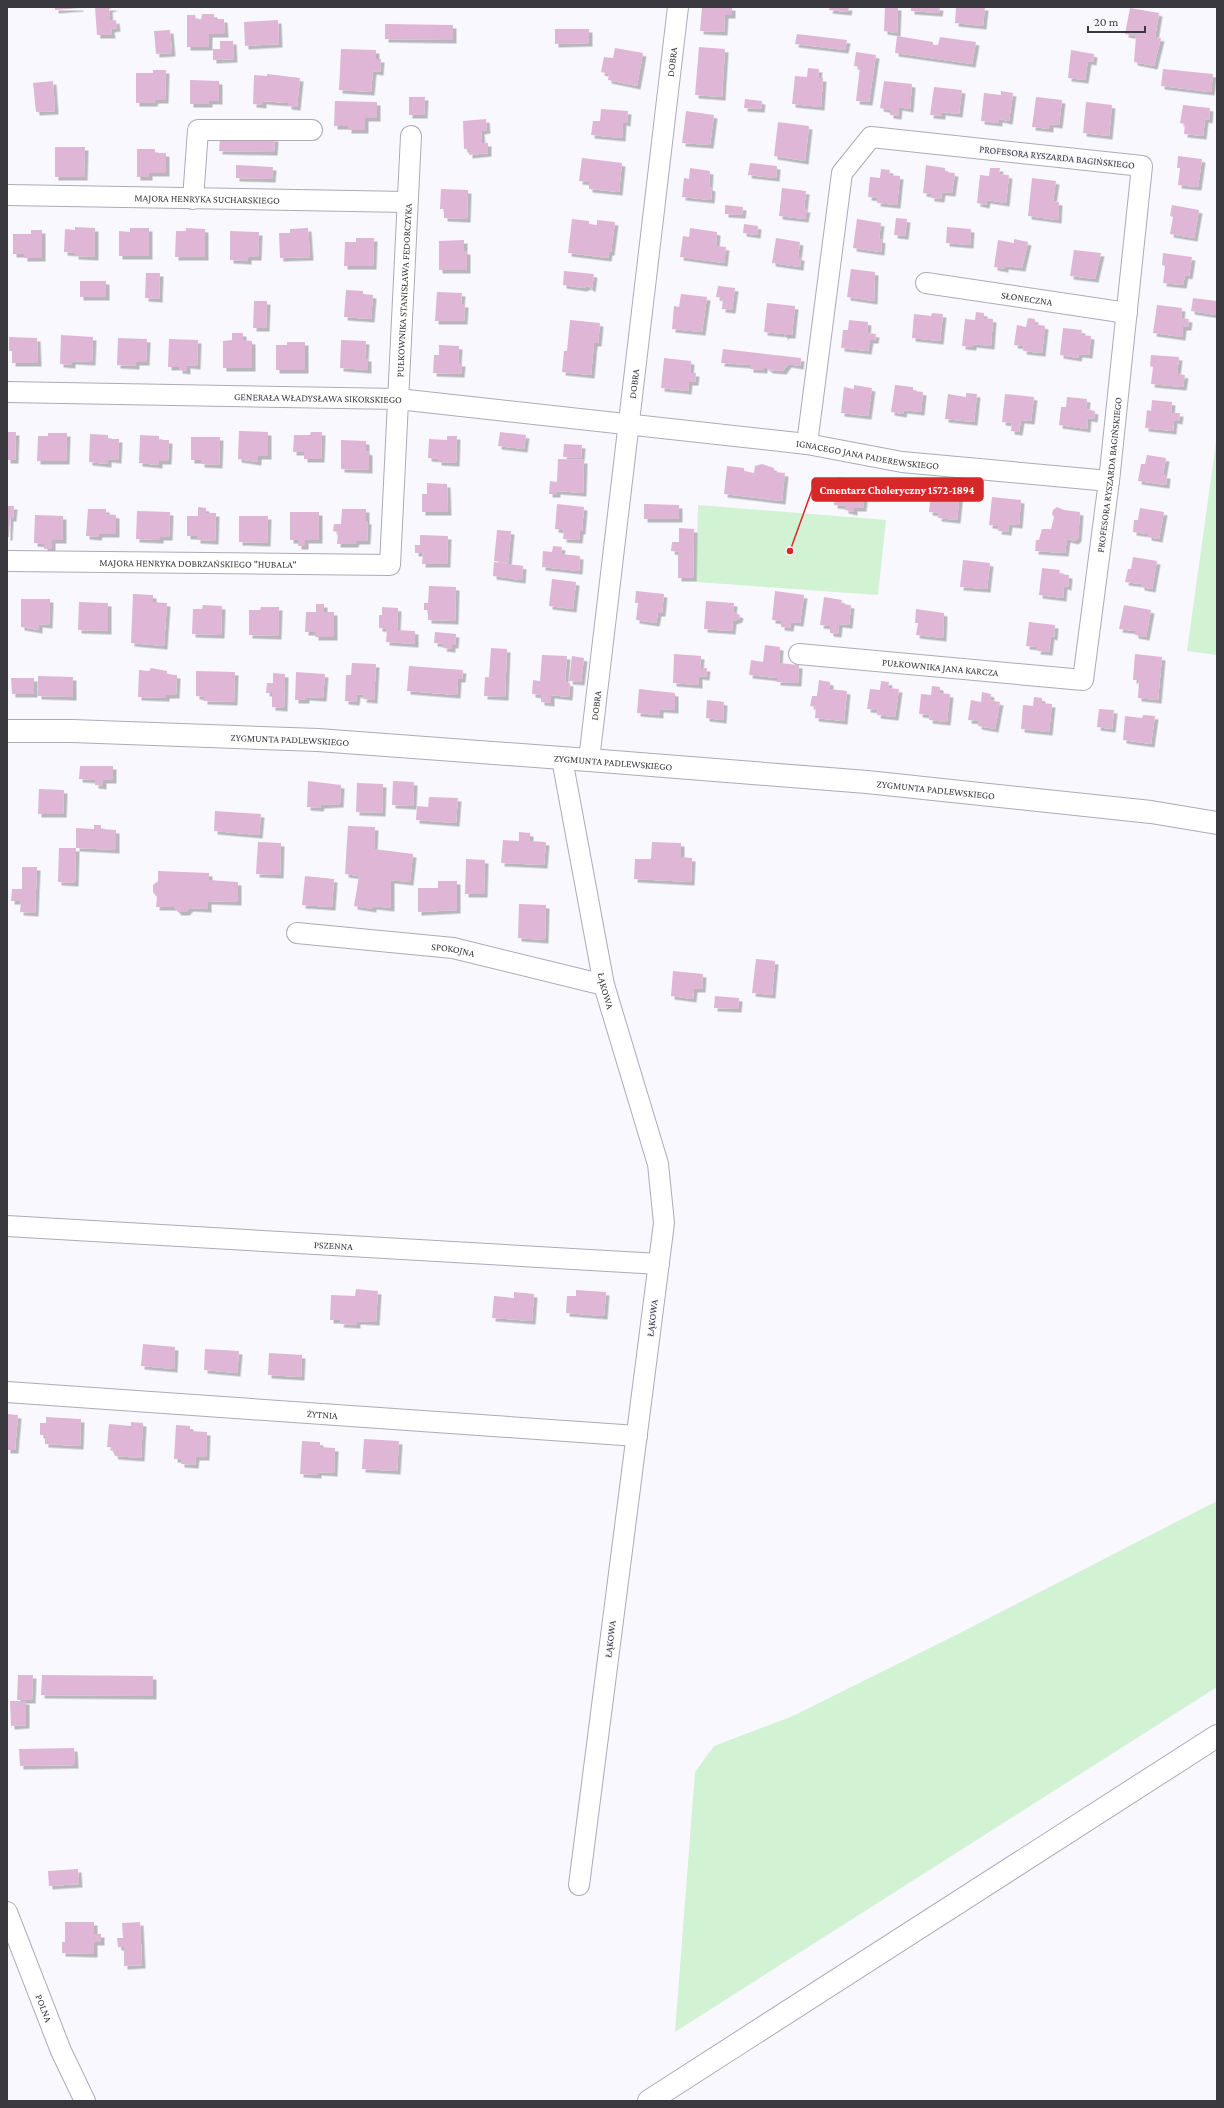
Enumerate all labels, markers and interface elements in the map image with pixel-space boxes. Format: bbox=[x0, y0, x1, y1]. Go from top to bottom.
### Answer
scale bar bbox=[1088, 8, 1145, 34]
text: 20 m bbox=[1094, 15, 1119, 29]
street label: DOBRA bbox=[664, 46, 679, 77]
street label: PROFESORA RYSZARDA BAGIŃSKIEGO bbox=[979, 143, 1136, 171]
street label: MAJORA HENRYKA SUCHARSKIEGO bbox=[134, 192, 280, 205]
street label: PUŁKOWNIKA STANISŁAWA FEDORCZYKA bbox=[394, 203, 413, 378]
street label: SŁONECZNA bbox=[1001, 289, 1054, 307]
street label: DOBRA bbox=[626, 368, 641, 399]
street label: GENERAŁA WŁADYSŁAWA SIKORSKIEGO bbox=[234, 391, 403, 405]
street label: PROFESORA RYSZARDA BAGIŃSKIEGO bbox=[1094, 396, 1123, 553]
street label: IGNACEGO JANA PADEREWSKIEGO bbox=[796, 437, 940, 471]
callout: Cmentarz Choleryczny 1572-1894 bbox=[812, 478, 983, 501]
text: Cmentarz Choleryczny 1572-1894 bbox=[820, 484, 975, 496]
street label: MAJORA HENRYKA DOBRZAŃSKIEGO "HUBALA" bbox=[99, 556, 297, 570]
street label: PUŁKOWNIKA JANA KARCZA bbox=[882, 656, 999, 678]
street label: DOBRA bbox=[588, 690, 603, 721]
street label: ZYGMUNTA PADLEWSKIEGO bbox=[230, 731, 350, 748]
street label: ZYGMUNTA PADLEWSKIEGO bbox=[553, 752, 673, 772]
street label: ZYGMUNTA PADLEWSKIEGO bbox=[876, 778, 996, 801]
street label: SPOKOJNA bbox=[431, 940, 476, 959]
street label: ŁĄKOWA bbox=[596, 972, 617, 1011]
street label: PSZENNA bbox=[314, 1238, 354, 1252]
street label: ŁĄKOWA bbox=[644, 1298, 660, 1337]
street label: ŻYTNIA bbox=[306, 1407, 338, 1421]
street label: ŁĄKOWA bbox=[602, 1619, 618, 1658]
street label: POLNA bbox=[34, 1993, 55, 2024]

